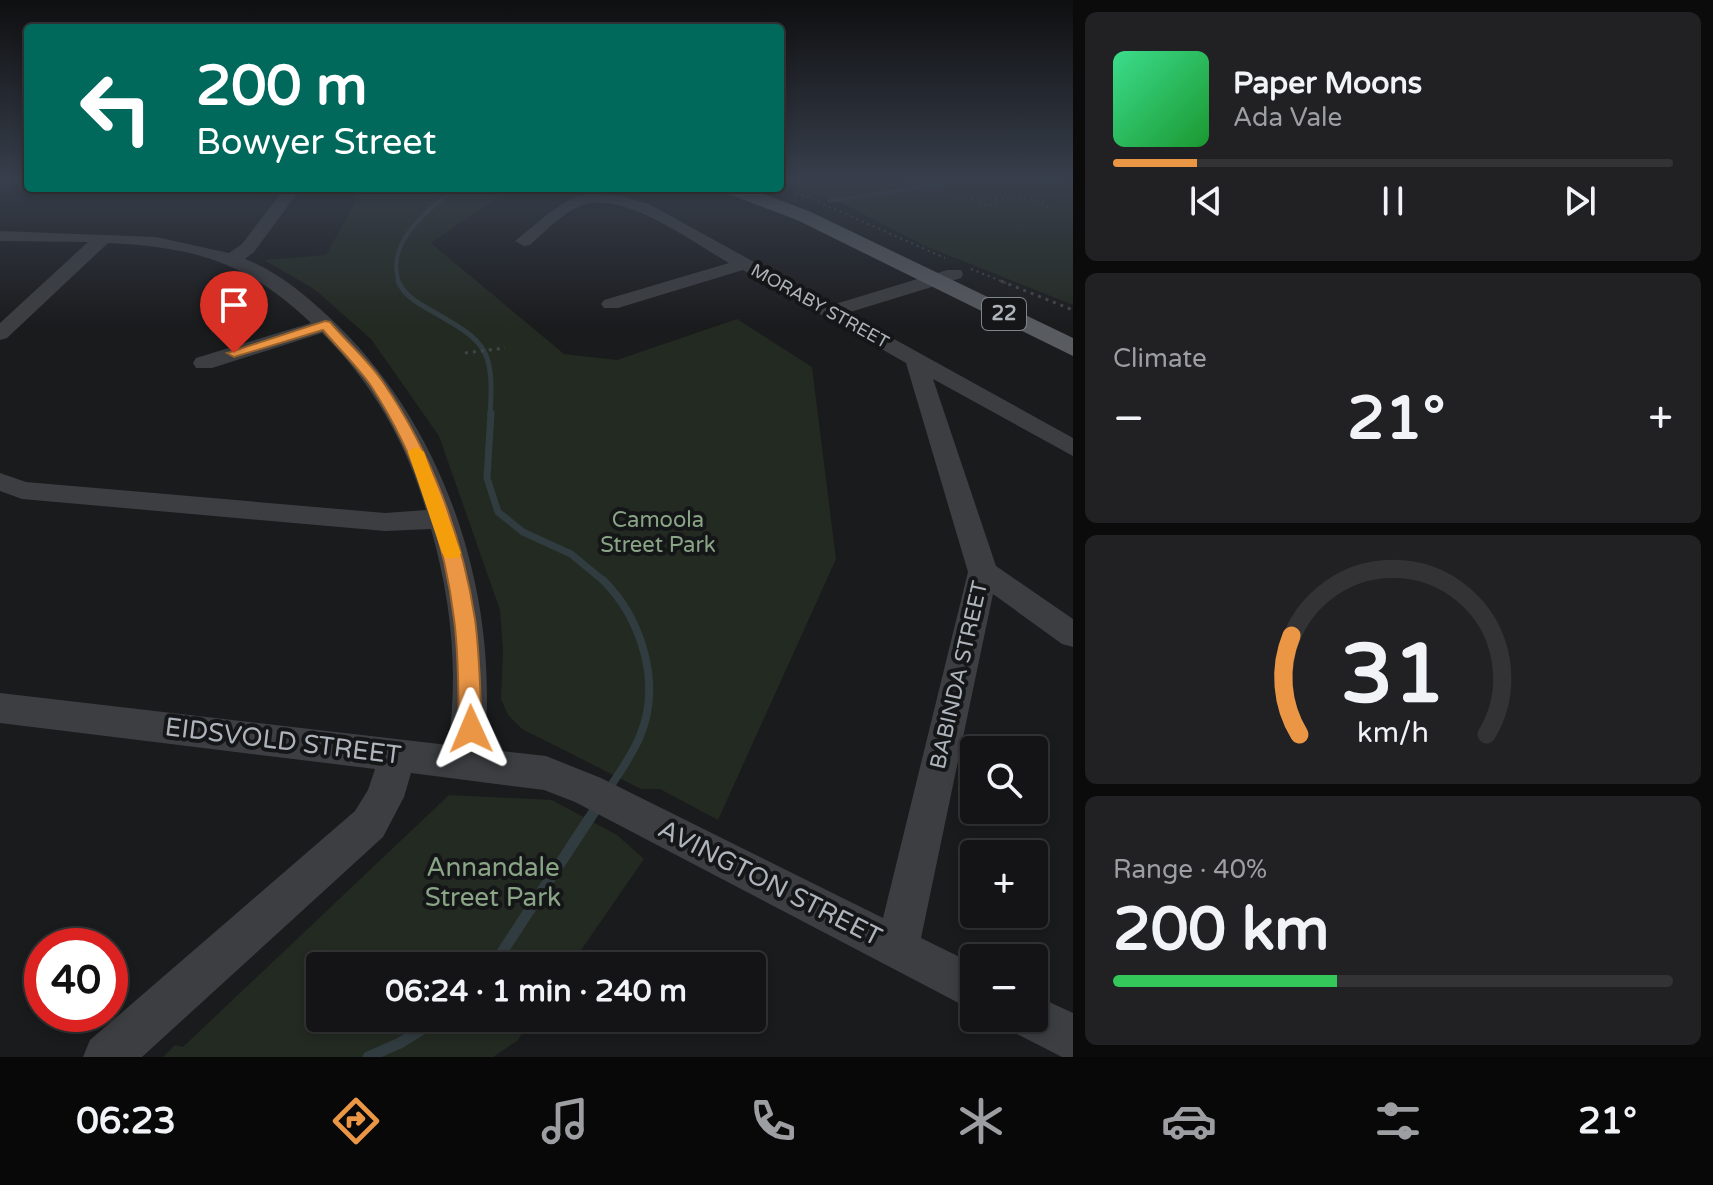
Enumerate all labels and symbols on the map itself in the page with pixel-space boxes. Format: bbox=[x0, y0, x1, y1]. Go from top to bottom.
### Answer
street label: MORABY STREET bbox=[747, 259, 893, 353]
pin bbox=[200, 271, 268, 353]
road number: 22 bbox=[982, 298, 1026, 330]
park label: Camoola Street Park bbox=[600, 507, 716, 558]
street label: BABINDA STREET bbox=[925, 578, 993, 772]
position arrow bbox=[429, 687, 513, 771]
street label: EIDSVOLD STREET bbox=[163, 711, 403, 771]
street label: AVINGTON STREET bbox=[653, 813, 887, 953]
park label: Annandale Street Park bbox=[425, 852, 561, 913]
speed limit sign: 40 bbox=[24, 928, 128, 1032]

